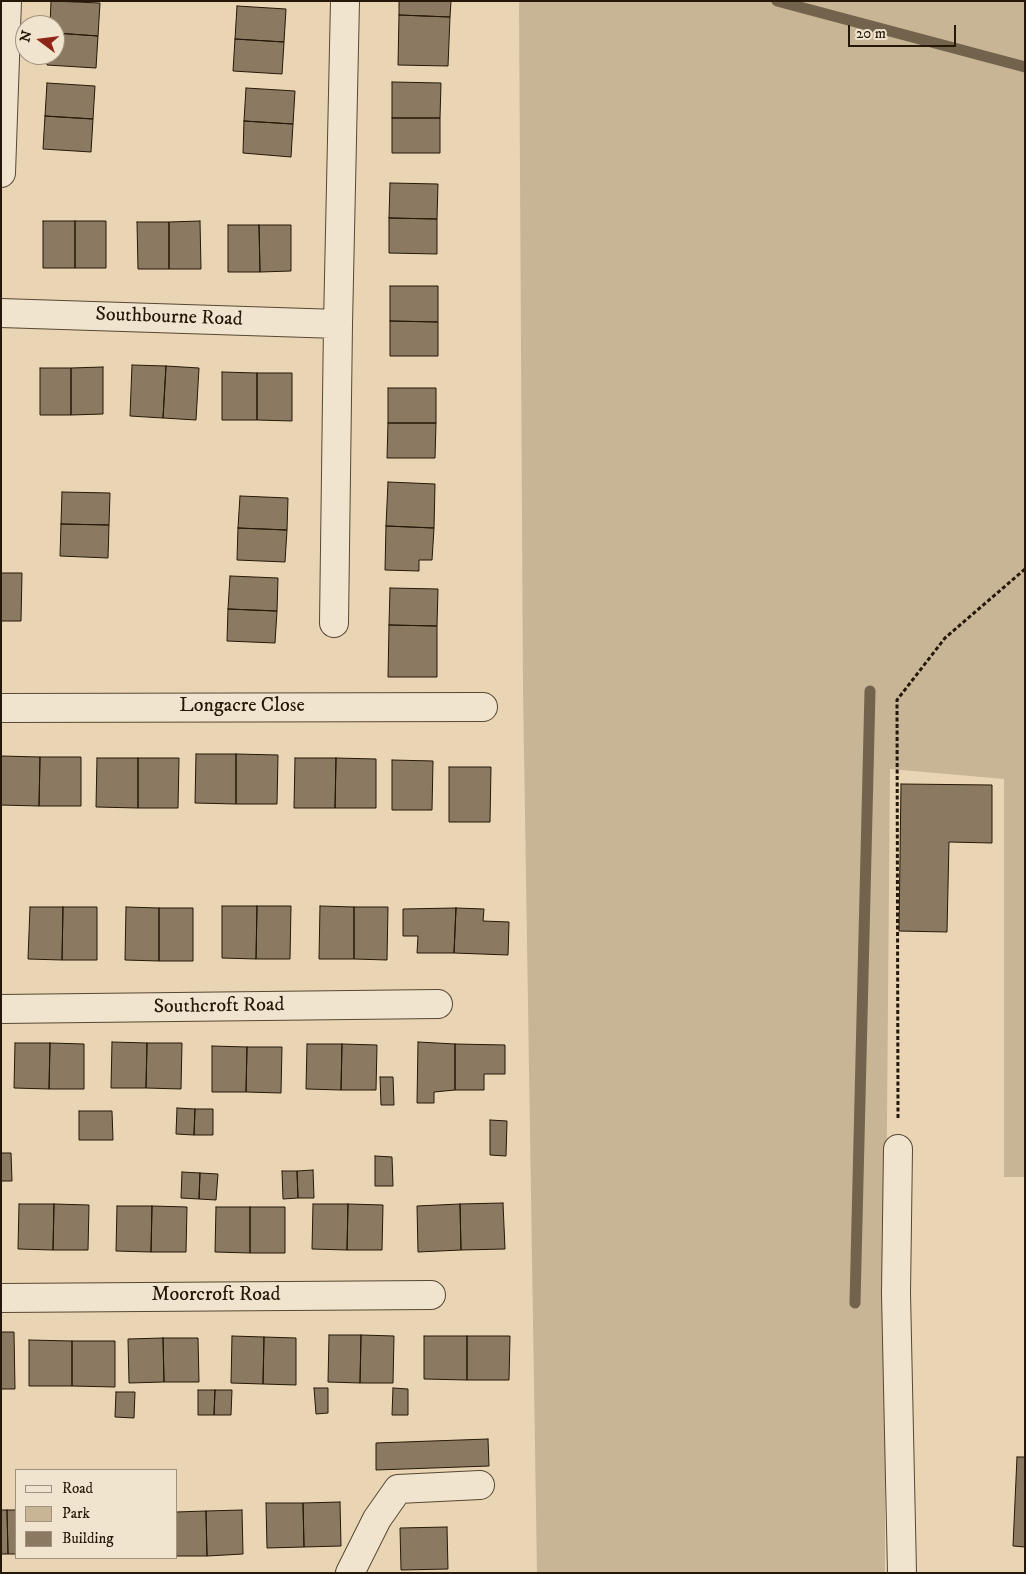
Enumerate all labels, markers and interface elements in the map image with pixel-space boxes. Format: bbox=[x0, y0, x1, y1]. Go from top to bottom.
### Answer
north arrow bbox=[15, 15, 65, 65]
scale bar bbox=[851, 15, 958, 47]
text: 20 m bbox=[856, 24, 886, 43]
text: N bbox=[16, 28, 37, 44]
street label: Southbourne Road bbox=[95, 303, 243, 333]
street label: Longacre Close bbox=[179, 695, 305, 719]
street label: Southcroft Road bbox=[153, 994, 285, 1020]
street label: Moorcroft Road bbox=[152, 1284, 280, 1308]
legend bbox=[15, 1469, 178, 1559]
text: Road bbox=[62, 1479, 93, 1498]
text: Park bbox=[62, 1504, 90, 1523]
text: Building bbox=[62, 1529, 114, 1548]

